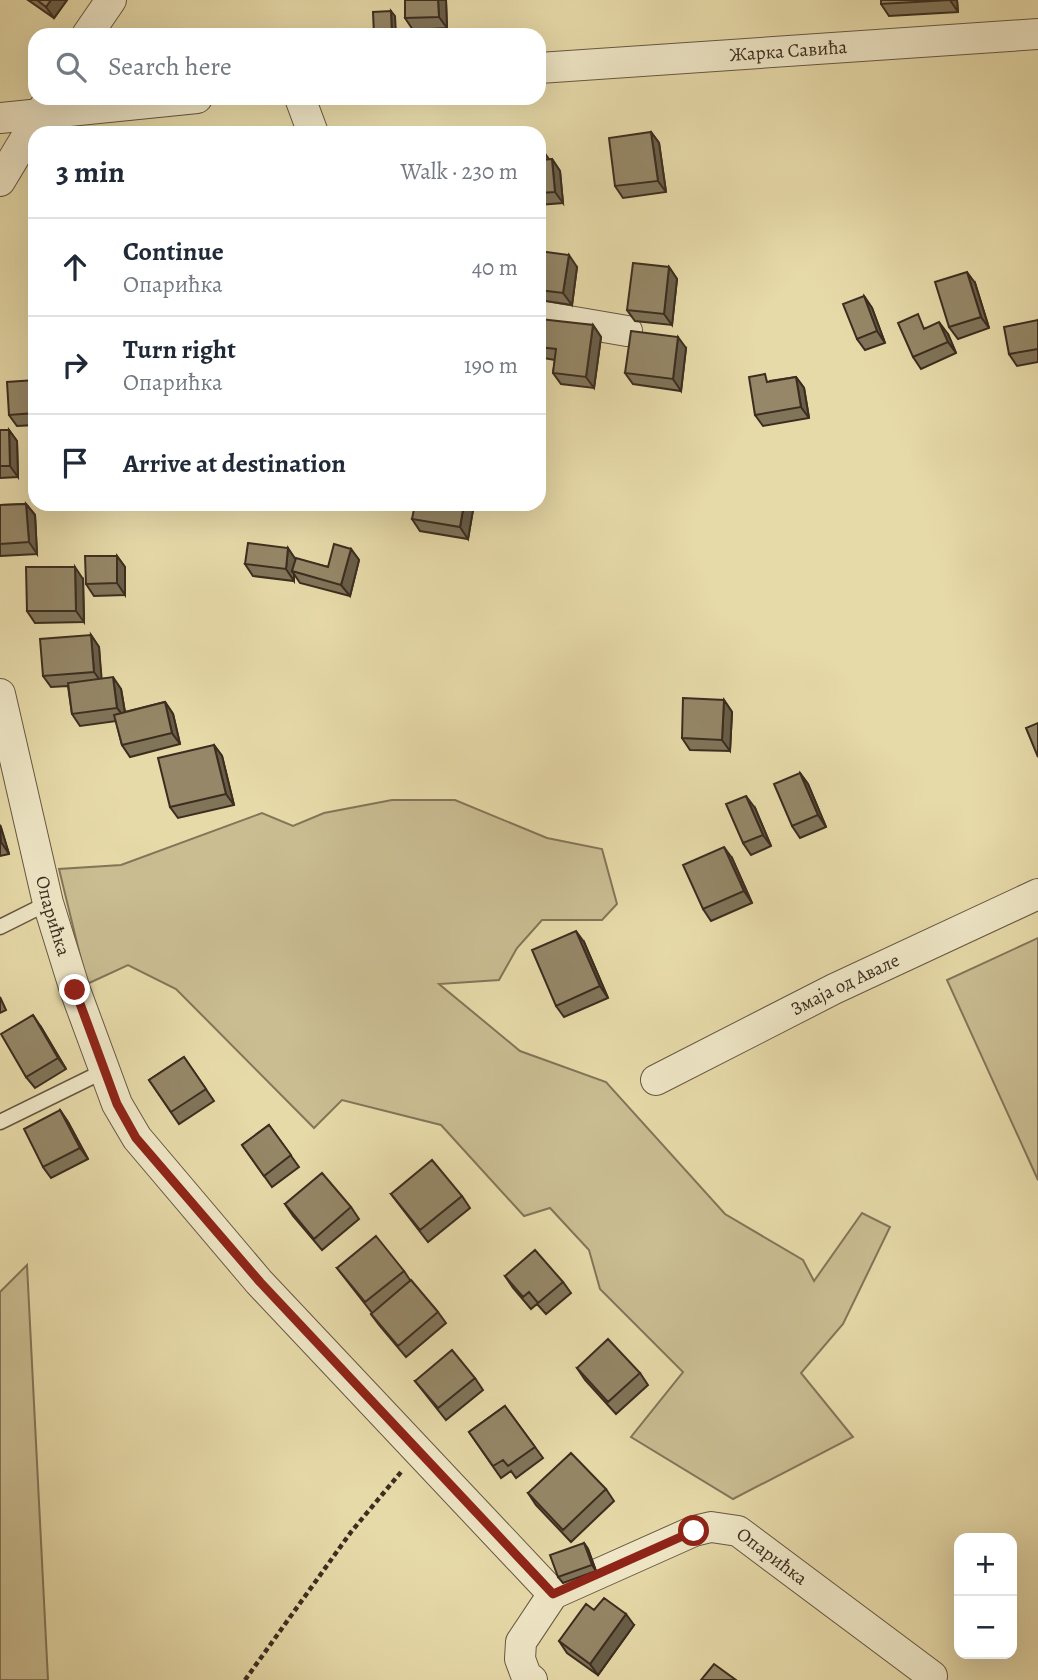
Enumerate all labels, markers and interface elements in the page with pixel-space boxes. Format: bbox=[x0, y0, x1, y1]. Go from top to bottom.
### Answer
search box bbox=[28, 28, 546, 105]
street label: Жарка Савића bbox=[729, 34, 848, 68]
icon: search bbox=[52, 48, 90, 86]
text: Search here bbox=[108, 49, 232, 84]
text: 3 min bbox=[56, 152, 125, 192]
text: Walk · 230 m bbox=[401, 156, 518, 187]
text: Continue bbox=[123, 234, 224, 269]
icon: ahead bbox=[56, 248, 94, 286]
text: 40 m bbox=[472, 252, 518, 283]
text: Опарићка bbox=[123, 269, 223, 300]
text: Turn right bbox=[123, 332, 236, 367]
icon: right bbox=[56, 346, 94, 384]
text: 190 m bbox=[464, 350, 518, 381]
text: Опарићка bbox=[123, 367, 223, 398]
icon: arrive bbox=[56, 444, 94, 482]
text: Arrive at destination bbox=[123, 446, 346, 481]
street label: Опарићка bbox=[29, 873, 77, 959]
street label: Змаја од Авале bbox=[786, 947, 904, 1022]
route end bbox=[59, 974, 90, 1005]
route start bbox=[678, 1515, 709, 1546]
street label: Опарићка bbox=[731, 1521, 813, 1591]
map controls bbox=[954, 1533, 1017, 1659]
button: + bbox=[954, 1533, 1017, 1596]
button: − bbox=[954, 1596, 1017, 1659]

